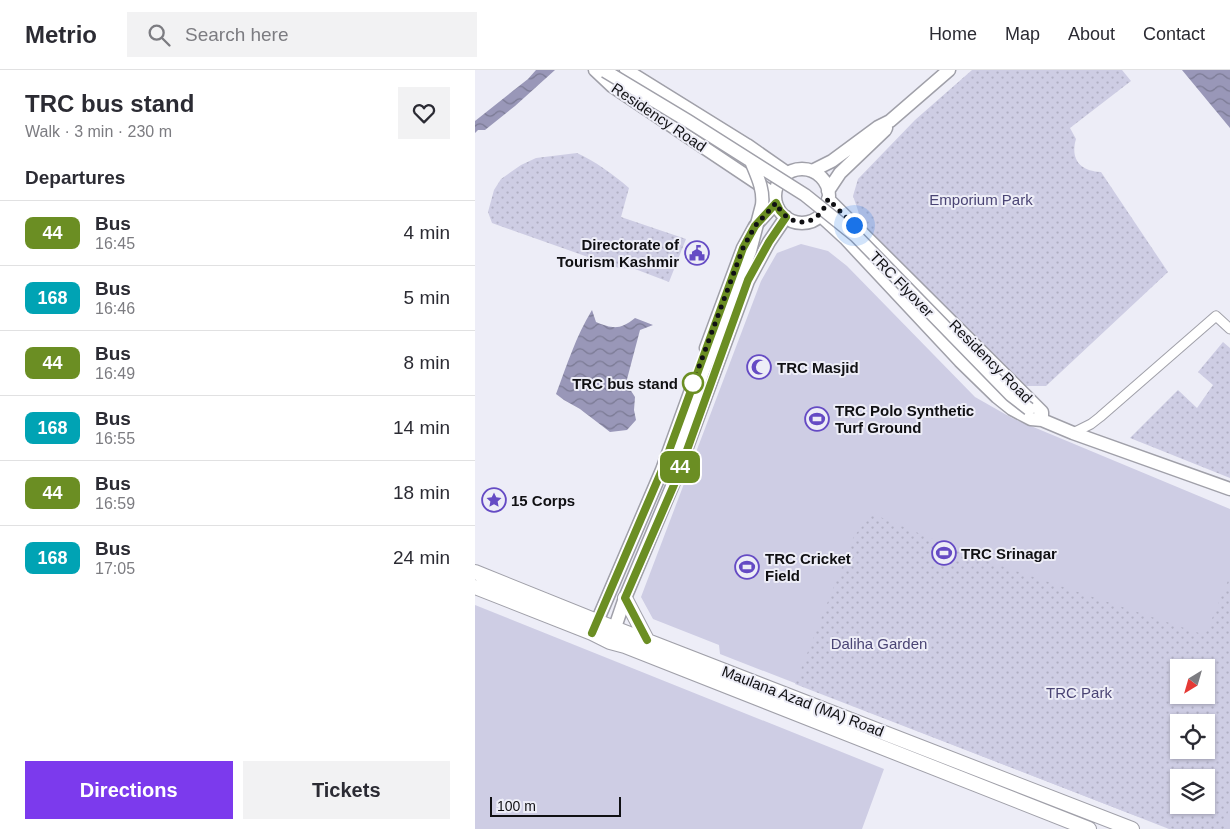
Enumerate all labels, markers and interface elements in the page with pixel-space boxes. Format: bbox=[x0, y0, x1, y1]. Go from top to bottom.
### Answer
search box bbox=[127, 12, 477, 57]
text: Metrio bbox=[25, 21, 97, 48]
icon: search bbox=[145, 21, 173, 49]
text: Search here bbox=[185, 24, 289, 45]
text: Home bbox=[929, 24, 977, 44]
text: Map bbox=[1005, 24, 1040, 44]
text: About bbox=[1068, 24, 1115, 44]
text: Contact bbox=[1143, 24, 1205, 44]
street label: Residency Road bbox=[609, 79, 709, 155]
button: heart bbox=[398, 87, 450, 139]
text: TRC bus stand bbox=[25, 90, 194, 117]
text: Walk · 3 min · 230 m bbox=[25, 123, 172, 140]
text: Departures bbox=[25, 167, 125, 188]
park label: Emporium Park bbox=[929, 191, 1033, 208]
text: Bus bbox=[95, 213, 131, 234]
your location bbox=[842, 213, 867, 238]
text: 4 min bbox=[404, 222, 450, 243]
text: 44 bbox=[42, 223, 63, 243]
text: 16:45 bbox=[95, 235, 135, 252]
place label: Directorate of Tourism Kashmir bbox=[557, 236, 680, 270]
public building icon: Directorate of Tourism Kashmir bbox=[684, 240, 710, 266]
street label: TRC Flyover bbox=[867, 248, 937, 320]
text: Bus bbox=[95, 278, 131, 299]
text: 5 min bbox=[404, 287, 450, 308]
text: 168 bbox=[37, 288, 68, 308]
text: 16:46 bbox=[95, 300, 135, 317]
street label: Residency Road bbox=[946, 316, 1036, 406]
text: Bus bbox=[95, 343, 131, 364]
text: 8 min bbox=[404, 352, 450, 373]
text: 44 bbox=[42, 353, 63, 373]
mosque icon: TRC Masjid bbox=[746, 354, 772, 380]
place label: TRC Masjid bbox=[777, 359, 859, 376]
text: 16:49 bbox=[95, 365, 135, 382]
marker: TRC bus stand bbox=[682, 372, 704, 394]
place label: TRC bus stand bbox=[572, 375, 678, 392]
place label: TRC Polo Synthetic Turf Ground bbox=[835, 402, 974, 436]
sports icon: TRC Polo Synthetic Turf Ground bbox=[804, 406, 830, 432]
text: Bus bbox=[95, 408, 131, 429]
text: 14 min bbox=[393, 417, 450, 438]
text: 168 bbox=[37, 418, 68, 438]
text: 16:55 bbox=[95, 430, 135, 447]
line badge: 44 bbox=[657, 451, 703, 483]
text: 44 bbox=[670, 457, 690, 477]
text: Bus bbox=[95, 473, 131, 494]
text: 18 min bbox=[393, 482, 450, 503]
text: 44 bbox=[42, 483, 63, 503]
place icon: 15 Corps bbox=[481, 487, 507, 513]
place label: 15 Corps bbox=[511, 492, 575, 509]
text: 16:59 bbox=[95, 495, 135, 512]
text: Bus bbox=[95, 538, 131, 559]
sports icon: TRC Srinagar bbox=[931, 540, 957, 566]
place label: TRC Srinagar bbox=[961, 545, 1057, 562]
text: 24 min bbox=[393, 547, 450, 568]
text: 168 bbox=[37, 548, 68, 568]
place label: TRC Cricket Field bbox=[765, 550, 851, 584]
sports icon: TRC Cricket Field bbox=[734, 554, 760, 580]
text: 17:05 bbox=[95, 560, 135, 577]
park label: Daliha Garden bbox=[831, 635, 927, 652]
north arrow bbox=[1170, 659, 1215, 704]
map controls bbox=[1170, 659, 1215, 814]
street label: Maulana Azad (MA) Road bbox=[720, 662, 886, 740]
park label: TRC Park bbox=[1046, 684, 1112, 701]
button: locate bbox=[1170, 714, 1215, 759]
button: Directions bbox=[25, 761, 233, 819]
button: Tickets bbox=[243, 761, 450, 819]
button: layers bbox=[1170, 769, 1215, 814]
scale bar bbox=[490, 794, 621, 817]
text: 100 m bbox=[497, 798, 536, 814]

